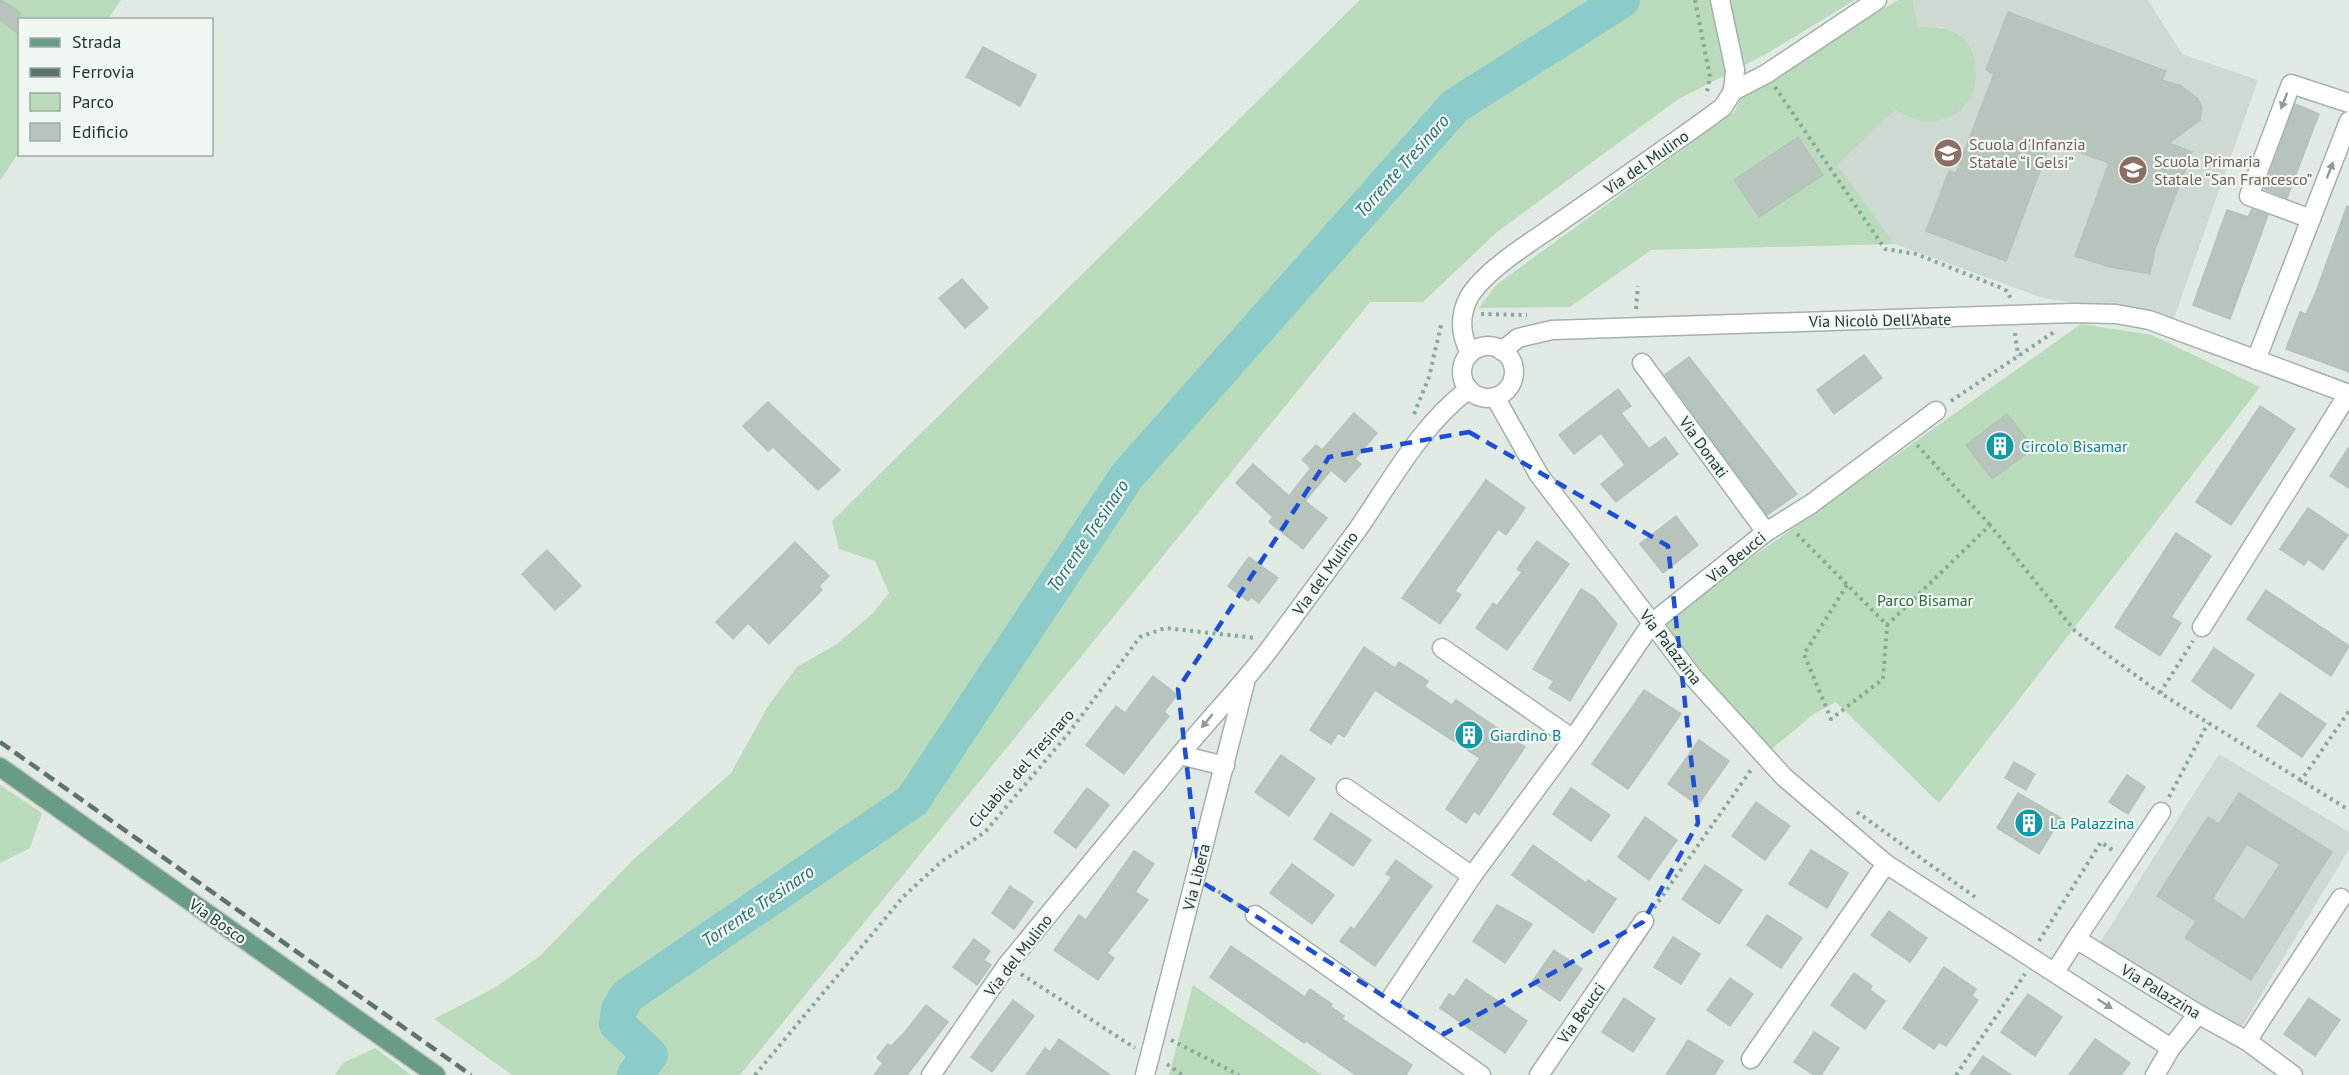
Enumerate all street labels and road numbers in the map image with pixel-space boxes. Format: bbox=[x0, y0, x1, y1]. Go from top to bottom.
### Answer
street label: Via del Mulino bbox=[1599, 125, 1692, 199]
street label: Via Nicolò Dell'Abate bbox=[1808, 309, 1951, 331]
street label: Via Donati bbox=[1674, 412, 1733, 482]
street label: Via del Mulino bbox=[1287, 527, 1362, 620]
street label: Via Beucci bbox=[1702, 527, 1770, 587]
street label: Via Palazzina bbox=[1635, 605, 1707, 689]
street label: Ciclabile del Tresinaro bbox=[964, 704, 1078, 832]
street label: Via Libera bbox=[1178, 841, 1214, 914]
street label: Via Bosco bbox=[185, 893, 251, 948]
street label: Via del Mulino bbox=[979, 910, 1056, 1001]
street label: Via Palazzina bbox=[2117, 959, 2205, 1023]
street label: Via Beucci bbox=[1552, 979, 1609, 1048]

